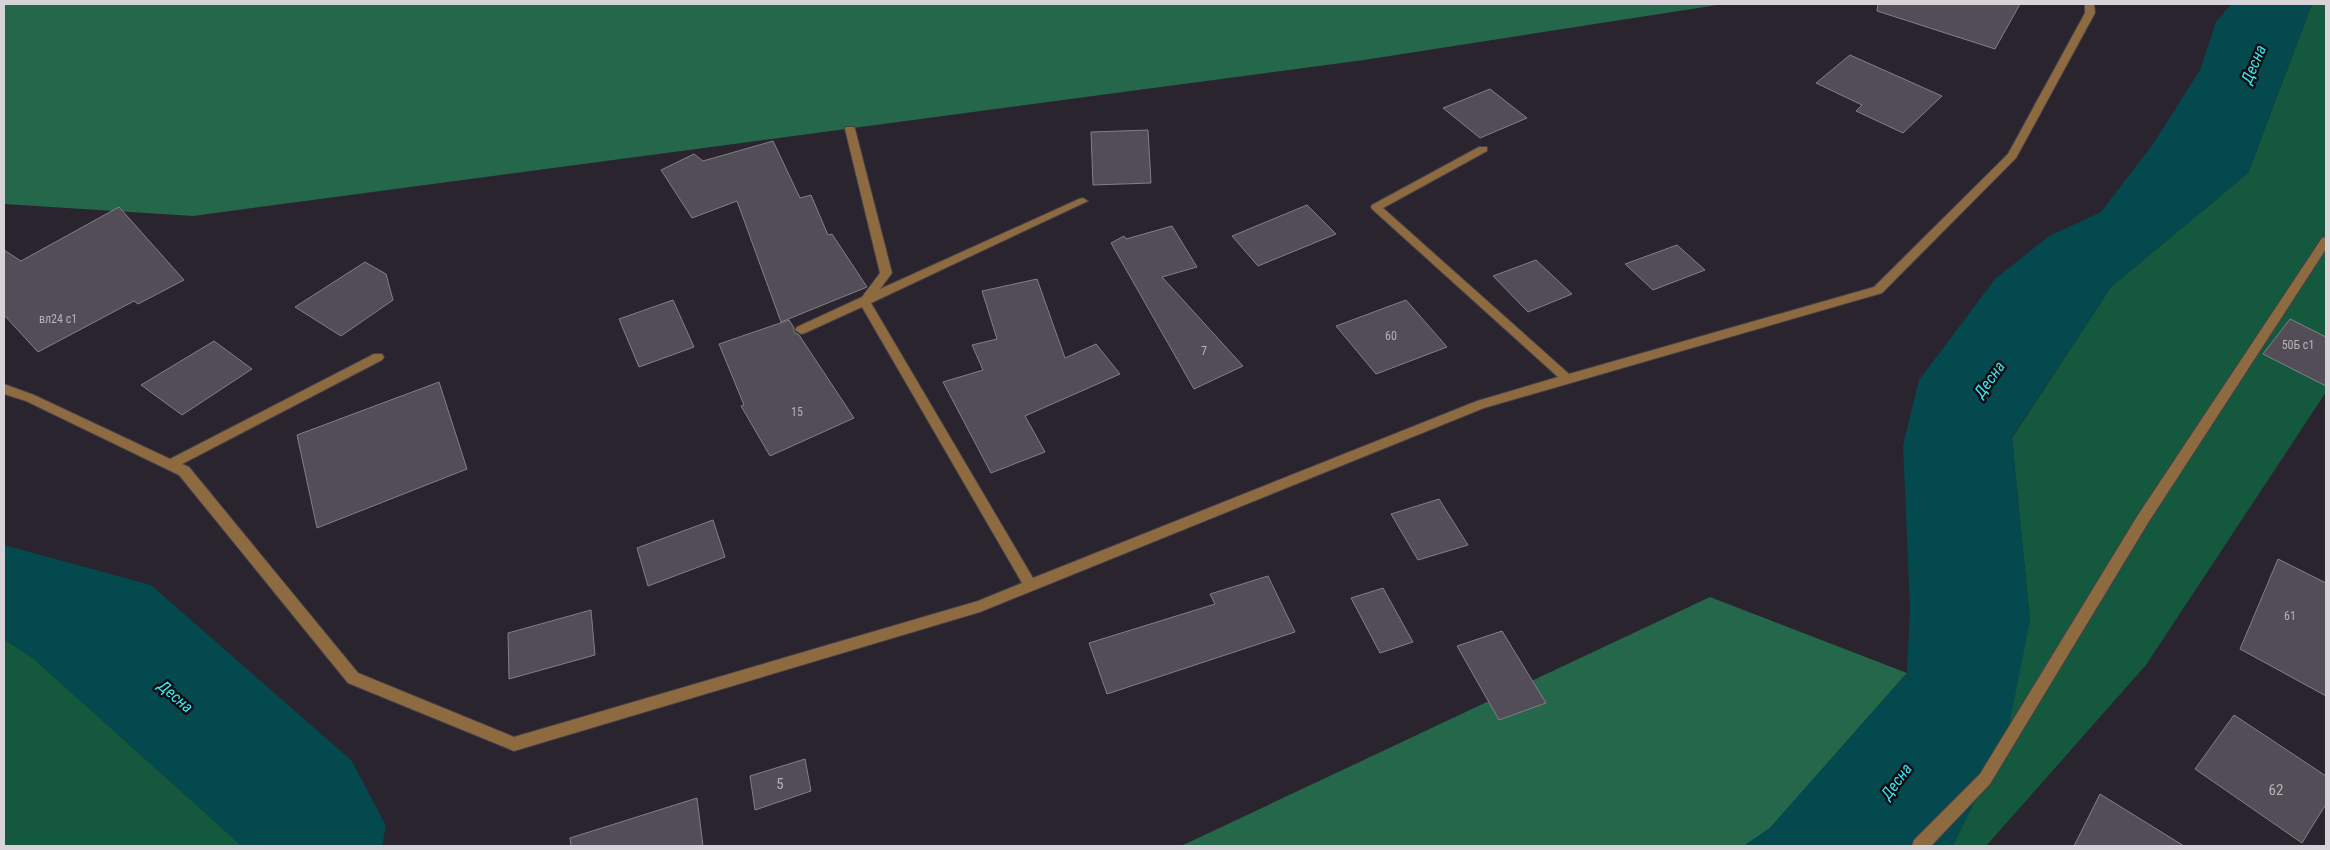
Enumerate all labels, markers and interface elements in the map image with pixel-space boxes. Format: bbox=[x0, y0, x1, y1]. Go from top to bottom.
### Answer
water label: Десна bbox=[2237, 42, 2270, 87]
house number: вл24 с1 bbox=[39, 312, 77, 326]
house number: 60 bbox=[1385, 329, 1397, 343]
house number: 50Б с1 bbox=[2282, 338, 2314, 352]
house number: 7 bbox=[1201, 344, 1207, 358]
water label: Десна bbox=[1969, 358, 2009, 402]
house number: 15 bbox=[791, 405, 803, 419]
house number: 61 bbox=[2284, 609, 2296, 623]
water label: Десна bbox=[154, 675, 197, 717]
water label: Десна bbox=[1876, 760, 1916, 804]
house number: 5 bbox=[776, 775, 784, 793]
house number: 62 bbox=[2269, 781, 2283, 799]

